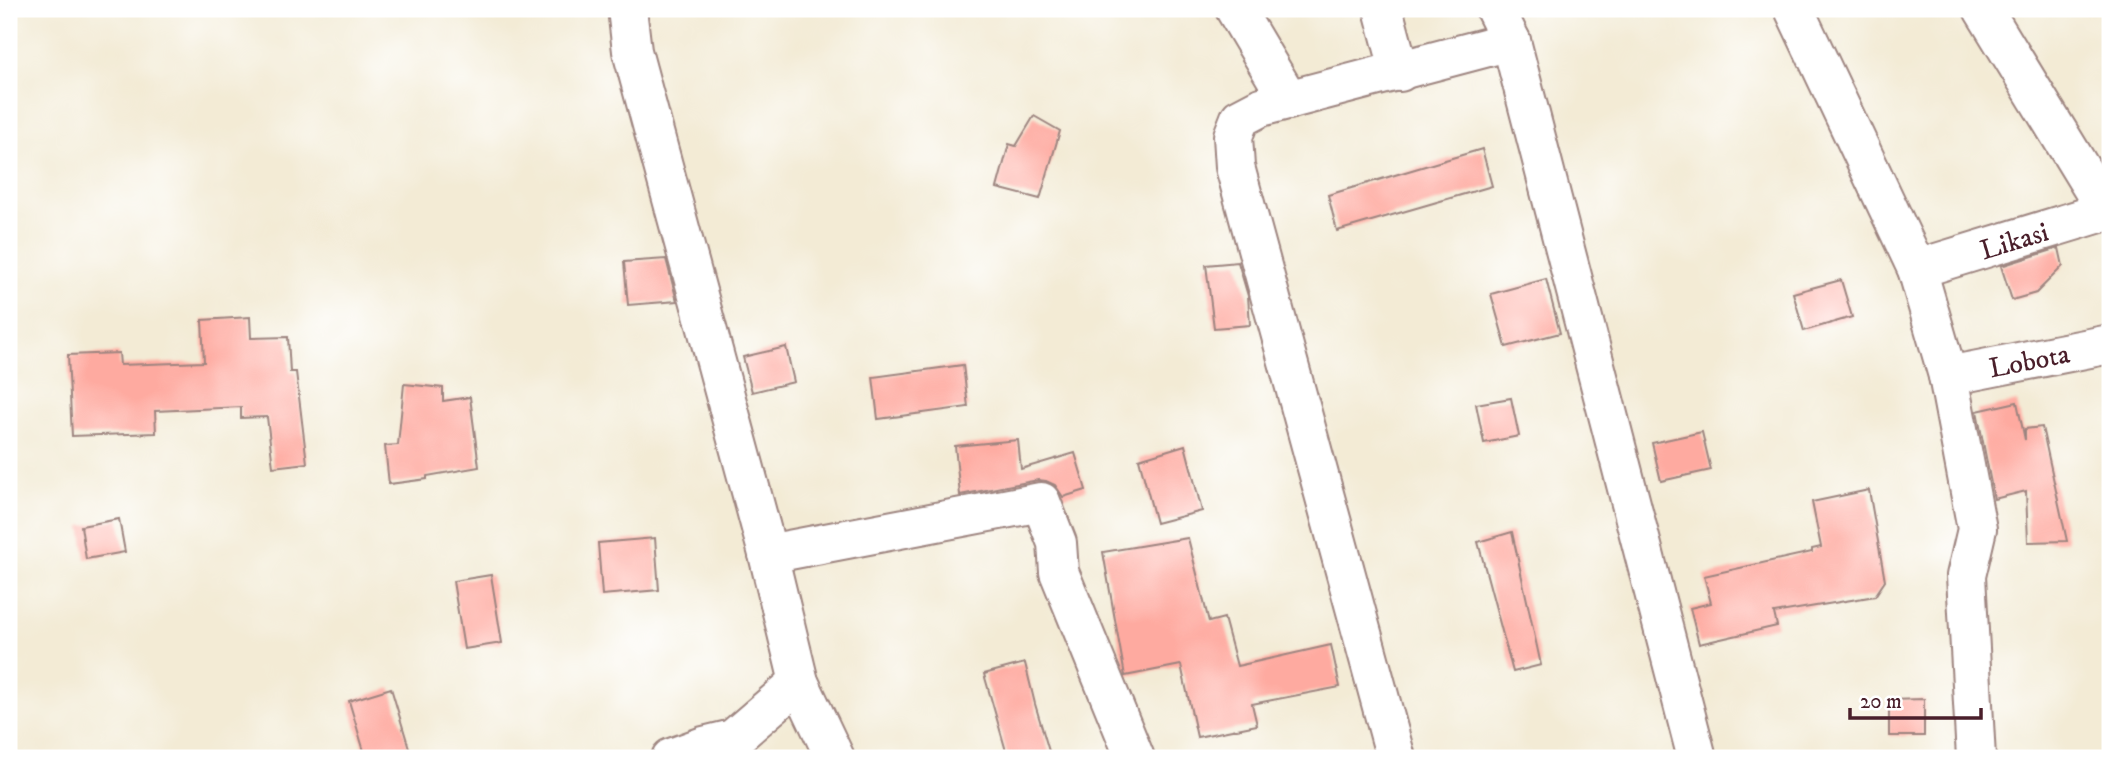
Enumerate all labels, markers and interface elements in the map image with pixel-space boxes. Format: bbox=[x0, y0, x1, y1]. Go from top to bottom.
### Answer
street label: Likasi bbox=[1976, 215, 2053, 268]
street label: Lobota bbox=[1986, 337, 2073, 386]
scale bar bbox=[1850, 676, 1981, 720]
text: 20 m bbox=[1860, 689, 1902, 715]

